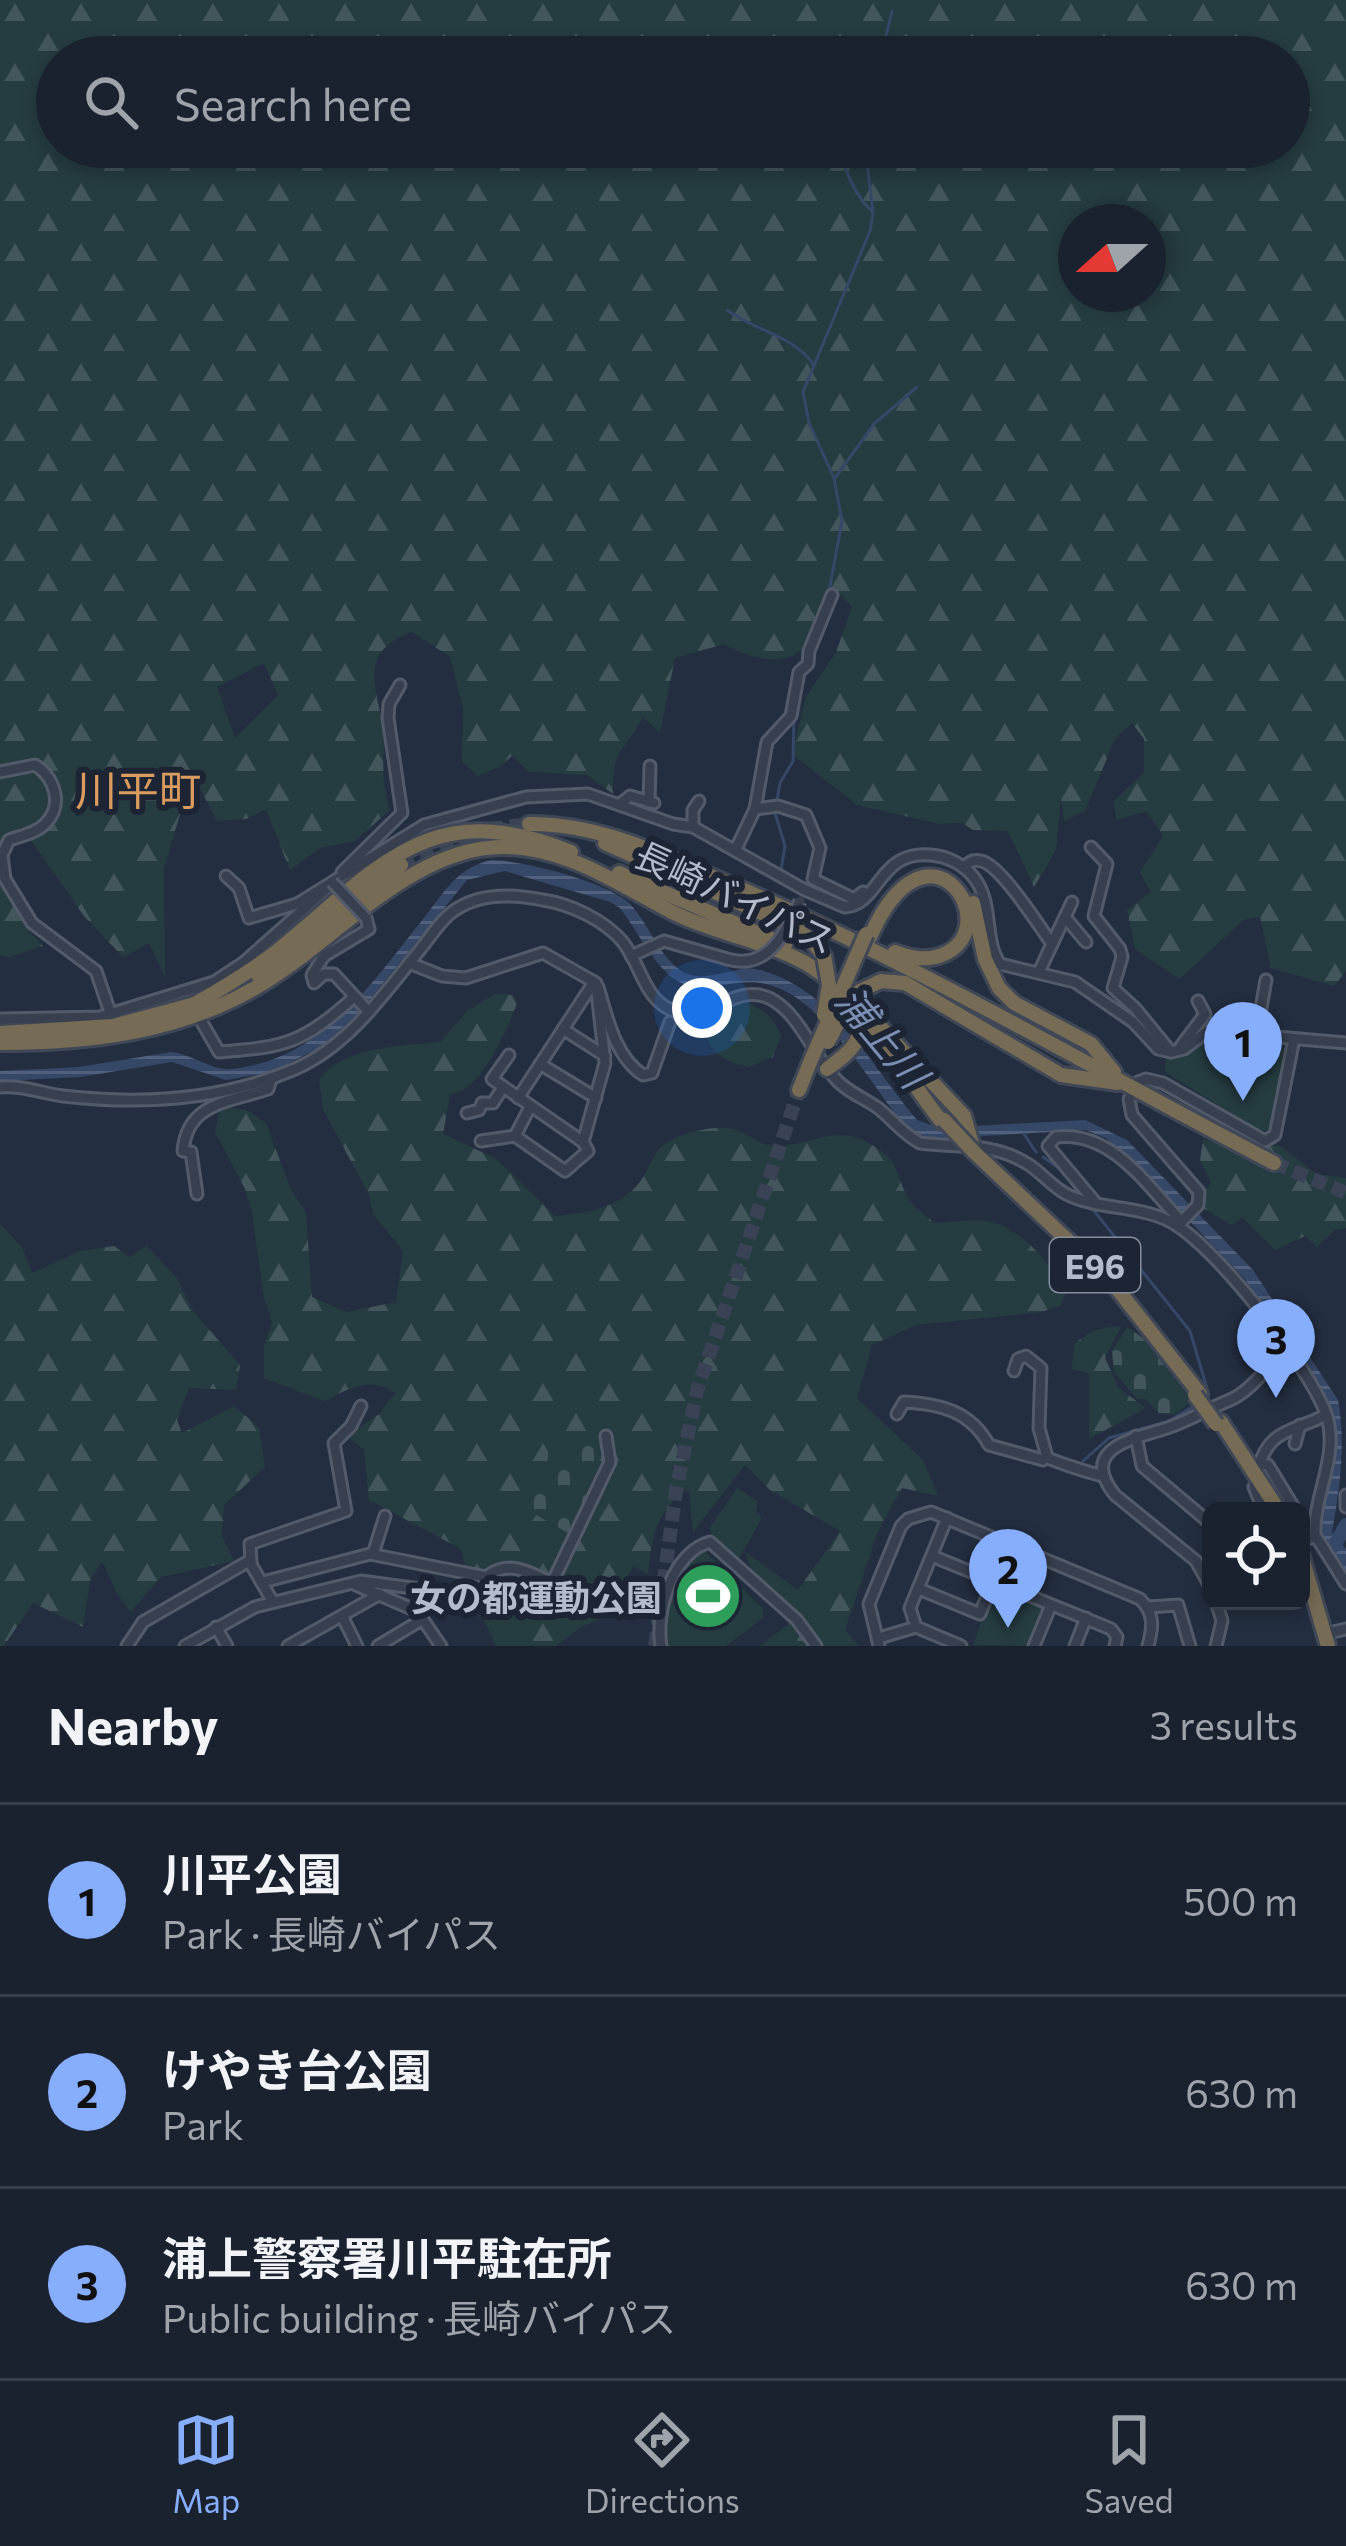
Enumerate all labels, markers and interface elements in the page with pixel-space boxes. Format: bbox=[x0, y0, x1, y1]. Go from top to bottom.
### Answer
search box bbox=[36, 36, 1310, 168]
icon: search bbox=[78, 69, 144, 135]
text: Search here bbox=[174, 75, 412, 130]
north arrow bbox=[1058, 204, 1166, 312]
district label: 川平町 bbox=[75, 763, 201, 815]
street label: 長崎バイパス bbox=[629, 831, 843, 961]
water label: 浦上川 bbox=[827, 976, 942, 1099]
your location bbox=[672, 978, 732, 1038]
pin: 1 bbox=[1204, 1002, 1282, 1101]
road number: E96 bbox=[1050, 1238, 1140, 1292]
pin: 3 bbox=[1237, 1299, 1315, 1398]
map controls bbox=[1202, 1502, 1310, 1610]
button: locate bbox=[1202, 1502, 1310, 1610]
pin: 2 bbox=[969, 1529, 1047, 1628]
sports icon: 女の都運動公園 bbox=[673, 1561, 743, 1631]
place label: 女の都運動公園 bbox=[410, 1574, 662, 1618]
text: Nearby bbox=[48, 1693, 218, 1756]
text: 3 results bbox=[1150, 1700, 1298, 1748]
text: 川平公園 bbox=[162, 1845, 342, 1900]
text: 1 bbox=[78, 1876, 96, 1924]
text: 500 m bbox=[1183, 1876, 1298, 1924]
text: Park · 長崎バイパス bbox=[162, 1909, 501, 1957]
text: けやき台公園 bbox=[162, 2041, 432, 2096]
text: 2 bbox=[76, 2068, 98, 2116]
text: 630 m bbox=[1185, 2068, 1298, 2116]
text: Park bbox=[162, 2100, 244, 2148]
text: 浦上警察署川平駐在所 bbox=[162, 2229, 612, 2284]
text: 3 bbox=[76, 2260, 98, 2308]
text: 630 m bbox=[1185, 2260, 1298, 2308]
text: Public building · 長崎バイパス bbox=[162, 2293, 676, 2341]
tab: Map bbox=[172, 2407, 240, 2520]
tab: Directions bbox=[585, 2407, 740, 2520]
tab: Saved bbox=[1085, 2407, 1174, 2520]

